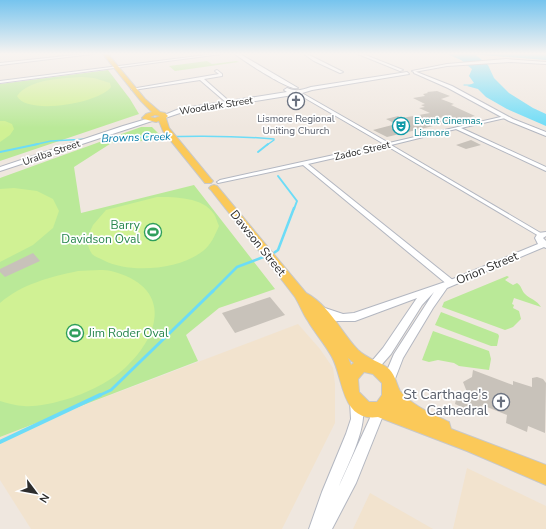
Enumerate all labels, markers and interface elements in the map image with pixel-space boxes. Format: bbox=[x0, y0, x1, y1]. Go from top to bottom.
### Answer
church icon: Lismore Regional Uniting Church bbox=[286, 91, 306, 111]
street label: Woodlark Street bbox=[178, 93, 254, 119]
place label: Lismore Regional Uniting Church bbox=[257, 112, 335, 138]
place label: Event Cinemas, Lismore bbox=[414, 114, 483, 140]
theatre icon: Event Cinemas, Lismore bbox=[391, 116, 411, 136]
water label: Browns Creek bbox=[101, 129, 171, 146]
street label: Uralba Street bbox=[21, 136, 82, 169]
street label: Zadoc Street bbox=[333, 138, 392, 164]
street label: Dawson Street bbox=[227, 207, 290, 280]
place label: Barry Davidson Oval bbox=[61, 217, 141, 247]
sports icon: Barry Davidson Oval bbox=[143, 222, 163, 242]
street label: Orion Street bbox=[454, 248, 521, 288]
sports icon: Jim Roder Oval bbox=[65, 323, 85, 343]
place label: Jim Roder Oval bbox=[87, 325, 169, 341]
place label: St Carthage's Cathedral bbox=[403, 385, 489, 420]
church icon: St Carthage's Cathedral bbox=[491, 392, 511, 412]
north arrow bbox=[16, 473, 56, 513]
text: N bbox=[36, 491, 53, 506]

